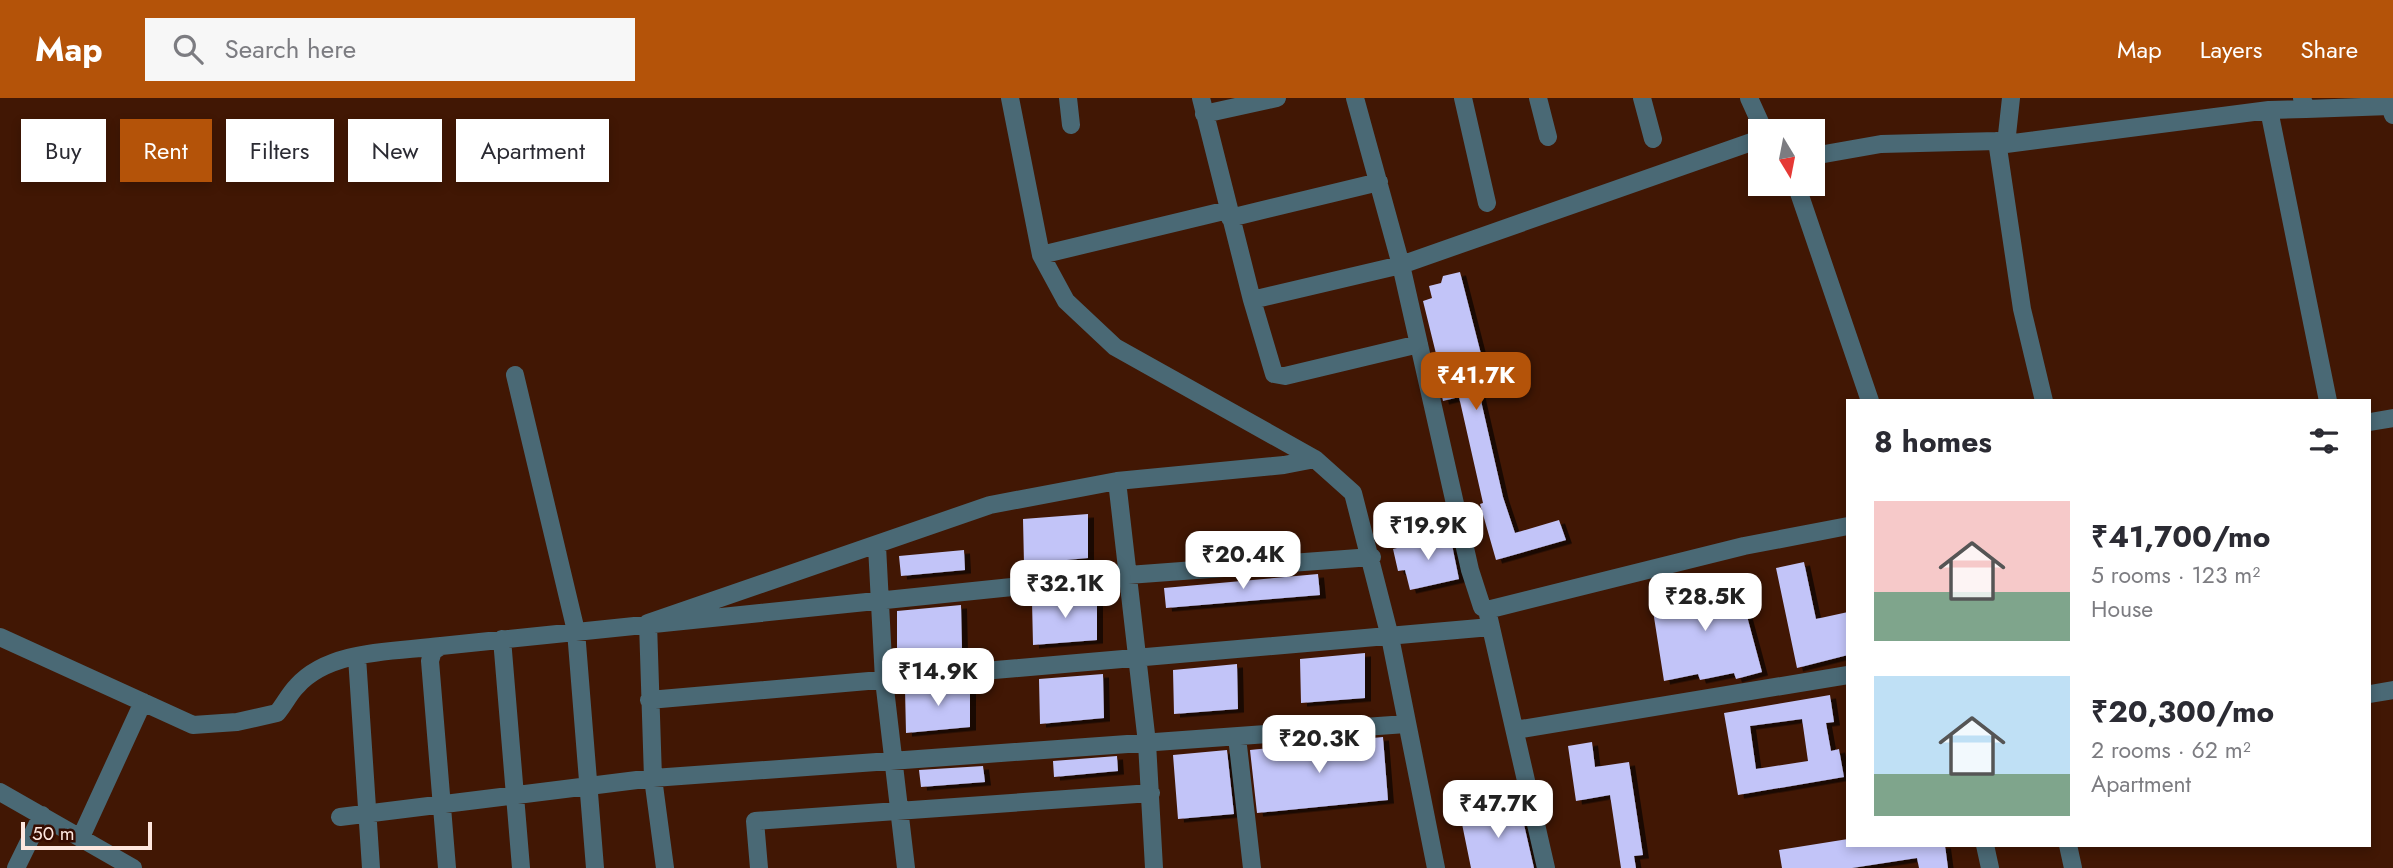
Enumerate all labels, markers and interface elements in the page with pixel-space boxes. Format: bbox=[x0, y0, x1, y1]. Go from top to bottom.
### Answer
search box bbox=[145, 18, 635, 81]
text: Map bbox=[35, 26, 103, 73]
icon: search bbox=[169, 30, 207, 68]
text: Search here bbox=[225, 30, 356, 68]
text: Map bbox=[2117, 32, 2162, 67]
text: Layers bbox=[2200, 32, 2262, 67]
text: Share bbox=[2300, 32, 2358, 67]
chip: Buy bbox=[21, 119, 106, 182]
chip: Rent bbox=[120, 119, 212, 182]
chip: Filters bbox=[226, 119, 334, 182]
chip: New bbox=[348, 119, 442, 182]
chip: Apartment bbox=[456, 119, 609, 182]
north arrow bbox=[1748, 119, 1825, 196]
map controls bbox=[1748, 119, 1825, 196]
pin: ₹41.7K bbox=[1419, 352, 1533, 412]
text: ₹41.7K bbox=[1437, 358, 1515, 392]
text: 8 homes bbox=[1874, 420, 1992, 463]
icon: filters bbox=[2305, 422, 2343, 460]
pin: ₹19.9K bbox=[1371, 503, 1485, 562]
text: ₹19.9K bbox=[1389, 508, 1467, 542]
text: ₹41,700/mo bbox=[2091, 515, 2270, 558]
icon: home bbox=[1930, 529, 2014, 613]
pin: ₹20.4K bbox=[1186, 532, 1300, 591]
text: ₹20.4K bbox=[1201, 537, 1285, 571]
text: 5 rooms · 123 m² bbox=[2091, 558, 2260, 592]
pin: ₹32.1K bbox=[1008, 560, 1122, 620]
text: ₹32.1K bbox=[1026, 566, 1104, 600]
pin: ₹28.5K bbox=[1648, 574, 1762, 633]
text: ₹28.5K bbox=[1665, 579, 1745, 613]
text: House bbox=[2091, 592, 2153, 626]
pin: ₹14.9K bbox=[881, 648, 995, 708]
text: ₹14.9K bbox=[898, 654, 978, 688]
text: ₹20,300/mo bbox=[2091, 690, 2274, 733]
icon: home bbox=[1930, 704, 2014, 788]
pin: ₹20.3K bbox=[1262, 716, 1376, 775]
text: ₹20.3K bbox=[1278, 721, 1360, 755]
text: 2 rooms · 62 m² bbox=[2091, 733, 2251, 767]
text: Apartment bbox=[2091, 767, 2191, 801]
pin: ₹47.7K bbox=[1441, 780, 1555, 840]
text: ₹47.7K bbox=[1459, 786, 1537, 820]
scale bar bbox=[21, 819, 152, 851]
text: 50 m bbox=[32, 820, 75, 847]

